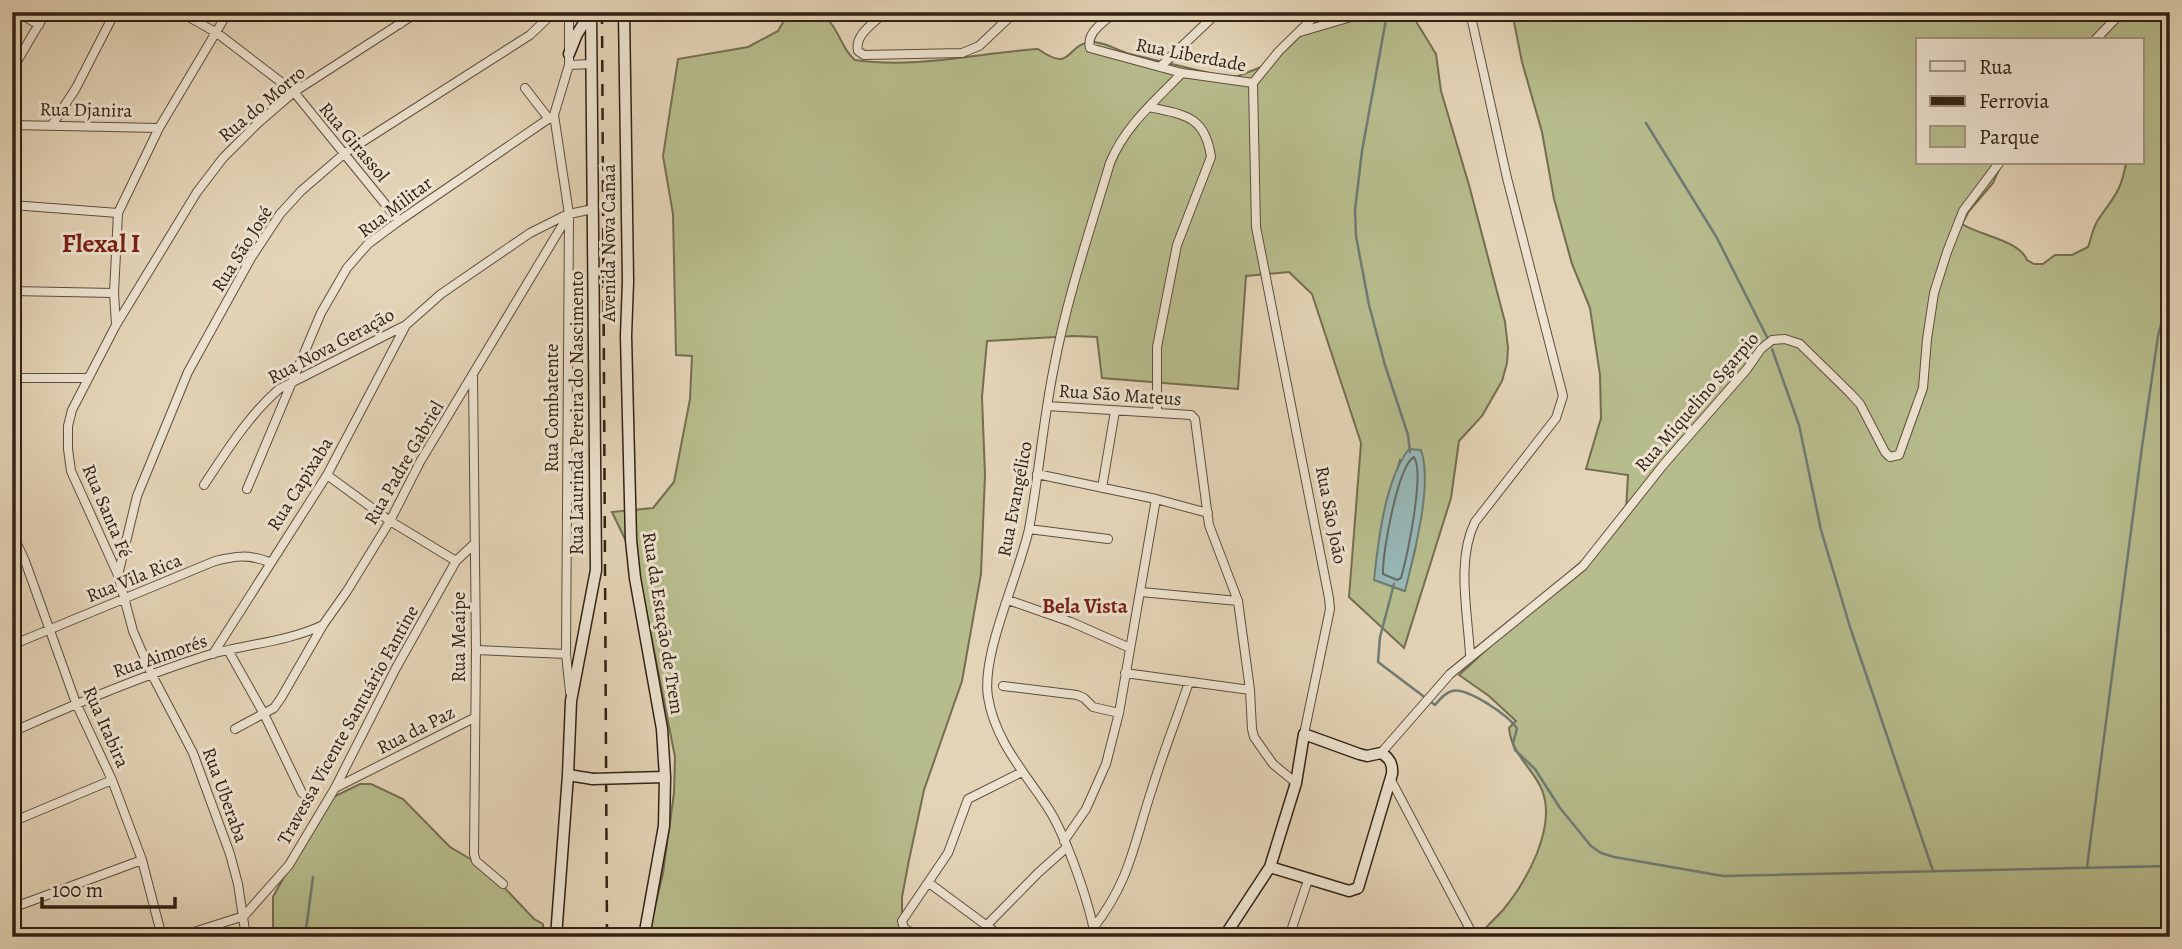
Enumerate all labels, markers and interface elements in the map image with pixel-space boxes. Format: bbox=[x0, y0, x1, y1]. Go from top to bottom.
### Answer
street label: Rua Liberdade bbox=[1134, 32, 1248, 78]
legend bbox=[1916, 38, 2144, 164]
text: Rua bbox=[1979, 53, 2013, 81]
street label: Rua do Morro bbox=[213, 60, 311, 148]
text: Ferrovia bbox=[1979, 87, 2049, 115]
street label: Rua Djanira bbox=[39, 96, 133, 124]
street label: Rua Girassol bbox=[313, 97, 395, 188]
text: Parque bbox=[1979, 123, 2039, 151]
street label: Avenida Nova Canaã bbox=[596, 164, 622, 323]
street label: Rua Militar bbox=[352, 170, 438, 244]
street label: Rua São José bbox=[205, 201, 279, 297]
district label: Flexal I bbox=[62, 226, 140, 261]
street label: Rua Laurinda Pereira do Nascimento bbox=[564, 271, 590, 555]
street label: Rua Nova Geração bbox=[263, 302, 399, 390]
street label: Rua Miquelino Sgarpio bbox=[1629, 326, 1765, 478]
street label: Rua Combatente bbox=[539, 343, 565, 473]
street label: Rua São Mateus bbox=[1058, 378, 1182, 412]
street label: Rua Padre Gabriel bbox=[358, 396, 450, 530]
street label: Rua Capixaba bbox=[261, 432, 339, 536]
street label: Rua Evangélico bbox=[991, 439, 1039, 559]
street label: Rua Santa Fé bbox=[76, 460, 138, 562]
street label: Rua São João bbox=[1309, 464, 1353, 566]
street label: Rua da Estação de Trem bbox=[636, 530, 690, 716]
street label: Rua Vila Rica bbox=[82, 547, 186, 609]
street label: Rua Meaípe bbox=[446, 592, 472, 682]
district label: Bela Vista bbox=[1042, 592, 1129, 620]
street label: Travessa Vicente Santuário Fantine bbox=[271, 600, 425, 850]
street label: Rua Aimorés bbox=[109, 628, 211, 684]
street label: Rua Itabira bbox=[76, 682, 136, 772]
street label: Rua da Paz bbox=[372, 699, 460, 761]
street label: Rua Uberaba bbox=[196, 744, 254, 846]
scale bar bbox=[42, 865, 175, 909]
text: 100 m bbox=[52, 876, 103, 904]

